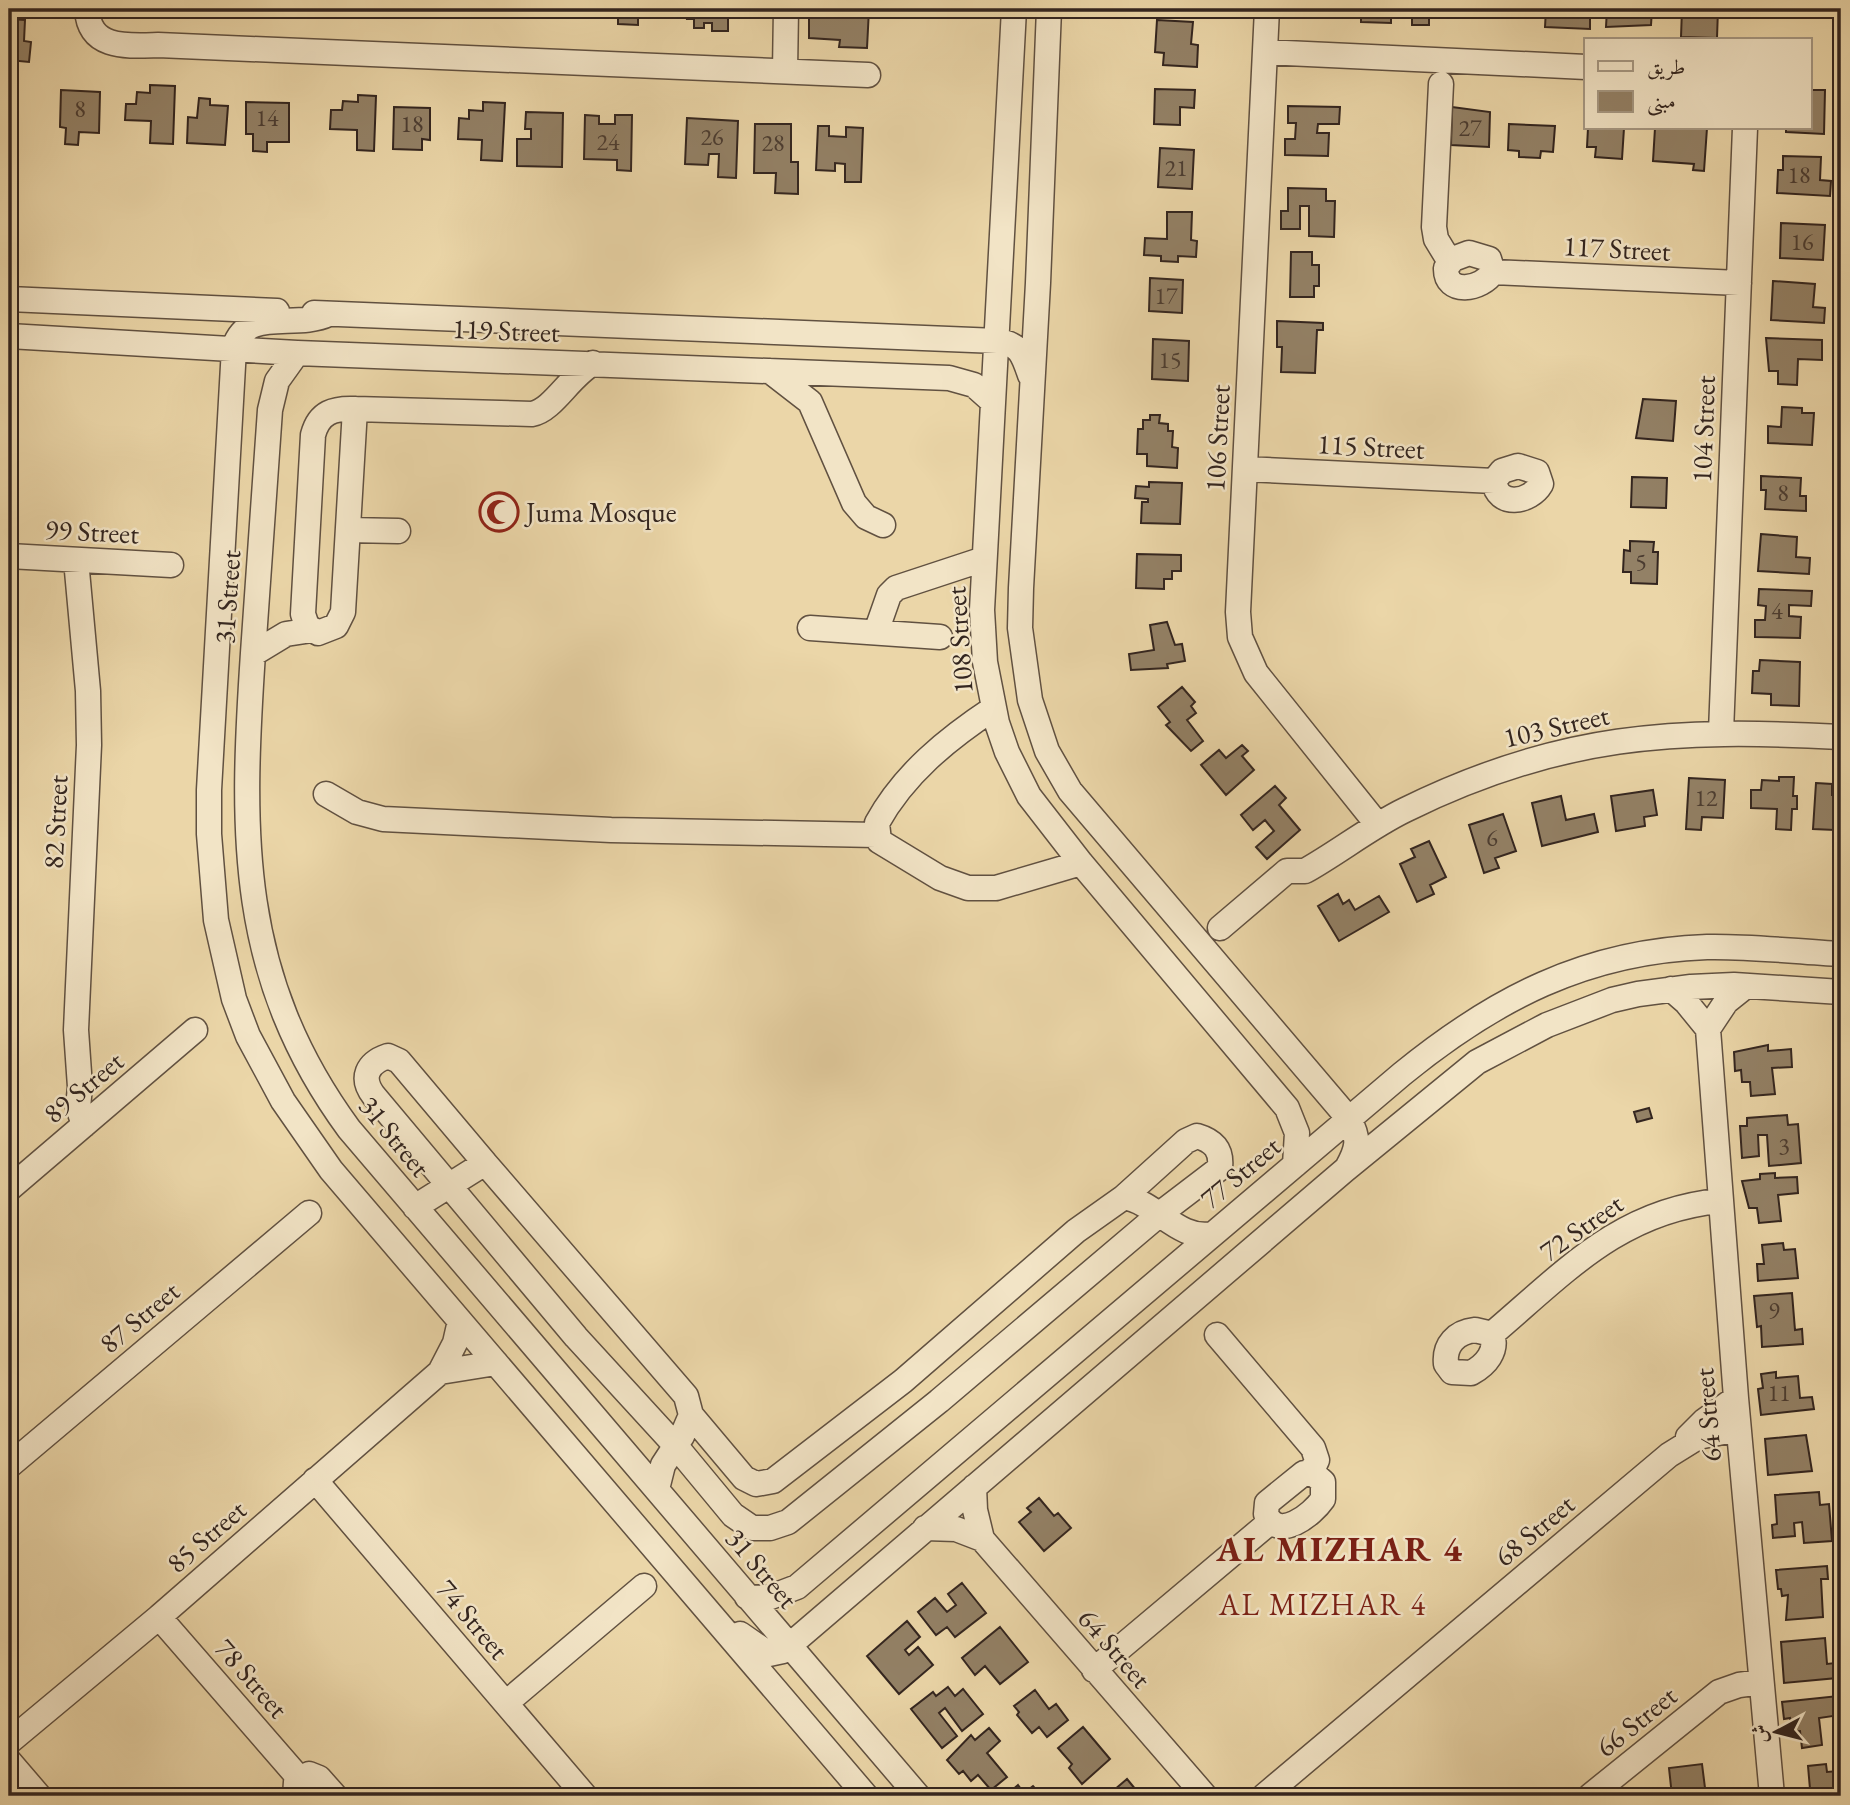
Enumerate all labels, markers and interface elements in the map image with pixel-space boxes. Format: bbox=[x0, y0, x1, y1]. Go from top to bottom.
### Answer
legend bbox=[1584, 38, 1812, 130]
text: طريق bbox=[1647, 53, 1685, 80]
text: مبنى bbox=[1647, 87, 1676, 116]
house number: 8 bbox=[74, 93, 86, 124]
house number: 14 bbox=[255, 102, 279, 133]
house number: 18 bbox=[400, 108, 424, 139]
house number: 27 bbox=[1458, 112, 1482, 143]
house number: 26 bbox=[700, 121, 724, 152]
house number: 24 bbox=[596, 126, 620, 157]
house number: 28 bbox=[761, 127, 785, 158]
house number: 21 bbox=[1164, 152, 1188, 183]
house number: 18 bbox=[1787, 159, 1811, 190]
house number: 16 bbox=[1790, 226, 1814, 257]
street label: 117 Street bbox=[1562, 227, 1672, 269]
house number: 17 bbox=[1154, 280, 1178, 311]
street label: 119 Street bbox=[452, 310, 561, 350]
house number: 15 bbox=[1158, 344, 1182, 375]
street label: 104 Street bbox=[1683, 374, 1723, 483]
street label: 106 Street bbox=[1196, 383, 1238, 493]
street label: 115 Street bbox=[1316, 425, 1426, 467]
house number: 8 bbox=[1777, 477, 1789, 508]
mosque icon: Juma Mosque bbox=[478, 491, 520, 533]
place label: Juma Mosque bbox=[524, 494, 677, 530]
street label: 99 Street bbox=[44, 511, 140, 551]
house number: 5 bbox=[1635, 546, 1647, 577]
street label: 31 Street bbox=[206, 549, 248, 645]
street label: 108 Street bbox=[937, 585, 981, 695]
house number: 4 bbox=[1771, 595, 1783, 626]
street label: 103 Street bbox=[1500, 696, 1613, 756]
street label: 82 Street bbox=[35, 774, 75, 870]
house number: 12 bbox=[1694, 782, 1718, 813]
house number: 6 bbox=[1486, 822, 1498, 853]
street label: 89 Street bbox=[35, 1043, 131, 1131]
street label: 31 Street bbox=[351, 1088, 439, 1184]
street label: 77 Street bbox=[1192, 1128, 1288, 1216]
house number: 3 bbox=[1778, 1130, 1790, 1161]
street label: 72 Street bbox=[1532, 1185, 1630, 1269]
street label: 87 Street bbox=[91, 1273, 187, 1361]
house number: 9 bbox=[1768, 1295, 1780, 1326]
street label: 64 Street bbox=[1685, 1366, 1729, 1463]
house number: 11 bbox=[1767, 1377, 1791, 1408]
street label: 68 Street bbox=[1486, 1486, 1582, 1574]
street label: 85 Street bbox=[159, 1491, 253, 1580]
street label: 31 Street bbox=[718, 1520, 806, 1616]
district label: AL MIZHAR 4 bbox=[1215, 1526, 1464, 1571]
street label: 74 Street bbox=[429, 1571, 517, 1667]
district label: AL MIZHAR 4 bbox=[1218, 1585, 1427, 1624]
street label: 64 Street bbox=[1071, 1601, 1160, 1695]
street label: 78 Street bbox=[208, 1631, 297, 1725]
street label: 66 Street bbox=[1588, 1677, 1684, 1765]
north arrow bbox=[1742, 1696, 1812, 1766]
text: ش bbox=[1746, 1723, 1773, 1745]

